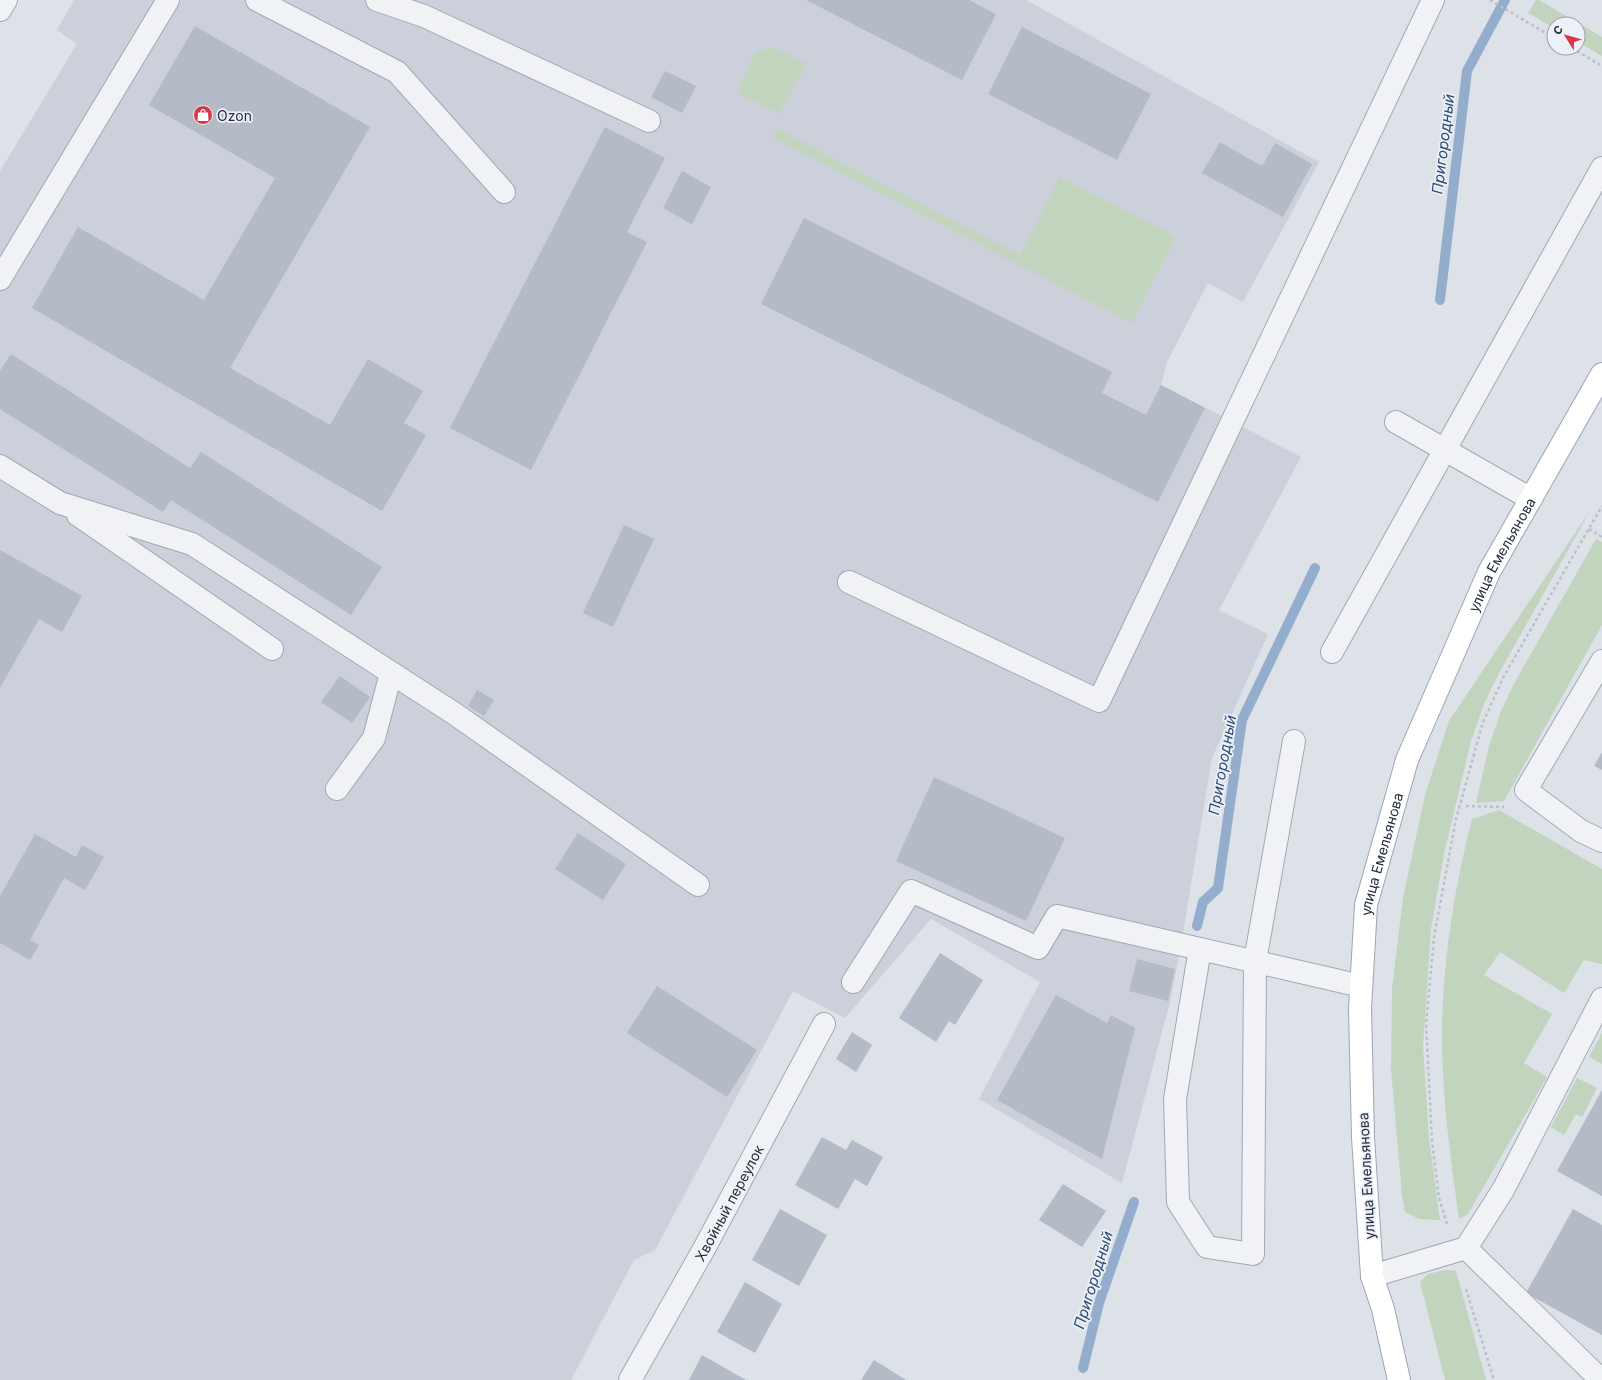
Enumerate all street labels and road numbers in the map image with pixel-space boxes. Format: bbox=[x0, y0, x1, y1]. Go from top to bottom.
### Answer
street label: улица Емельянова bbox=[1464, 494, 1538, 614]
street label: улица Емельянова bbox=[1357, 791, 1406, 916]
street label: улица Емельянова bbox=[1354, 1112, 1378, 1240]
street label: Хвойный переулок bbox=[691, 1141, 767, 1264]

